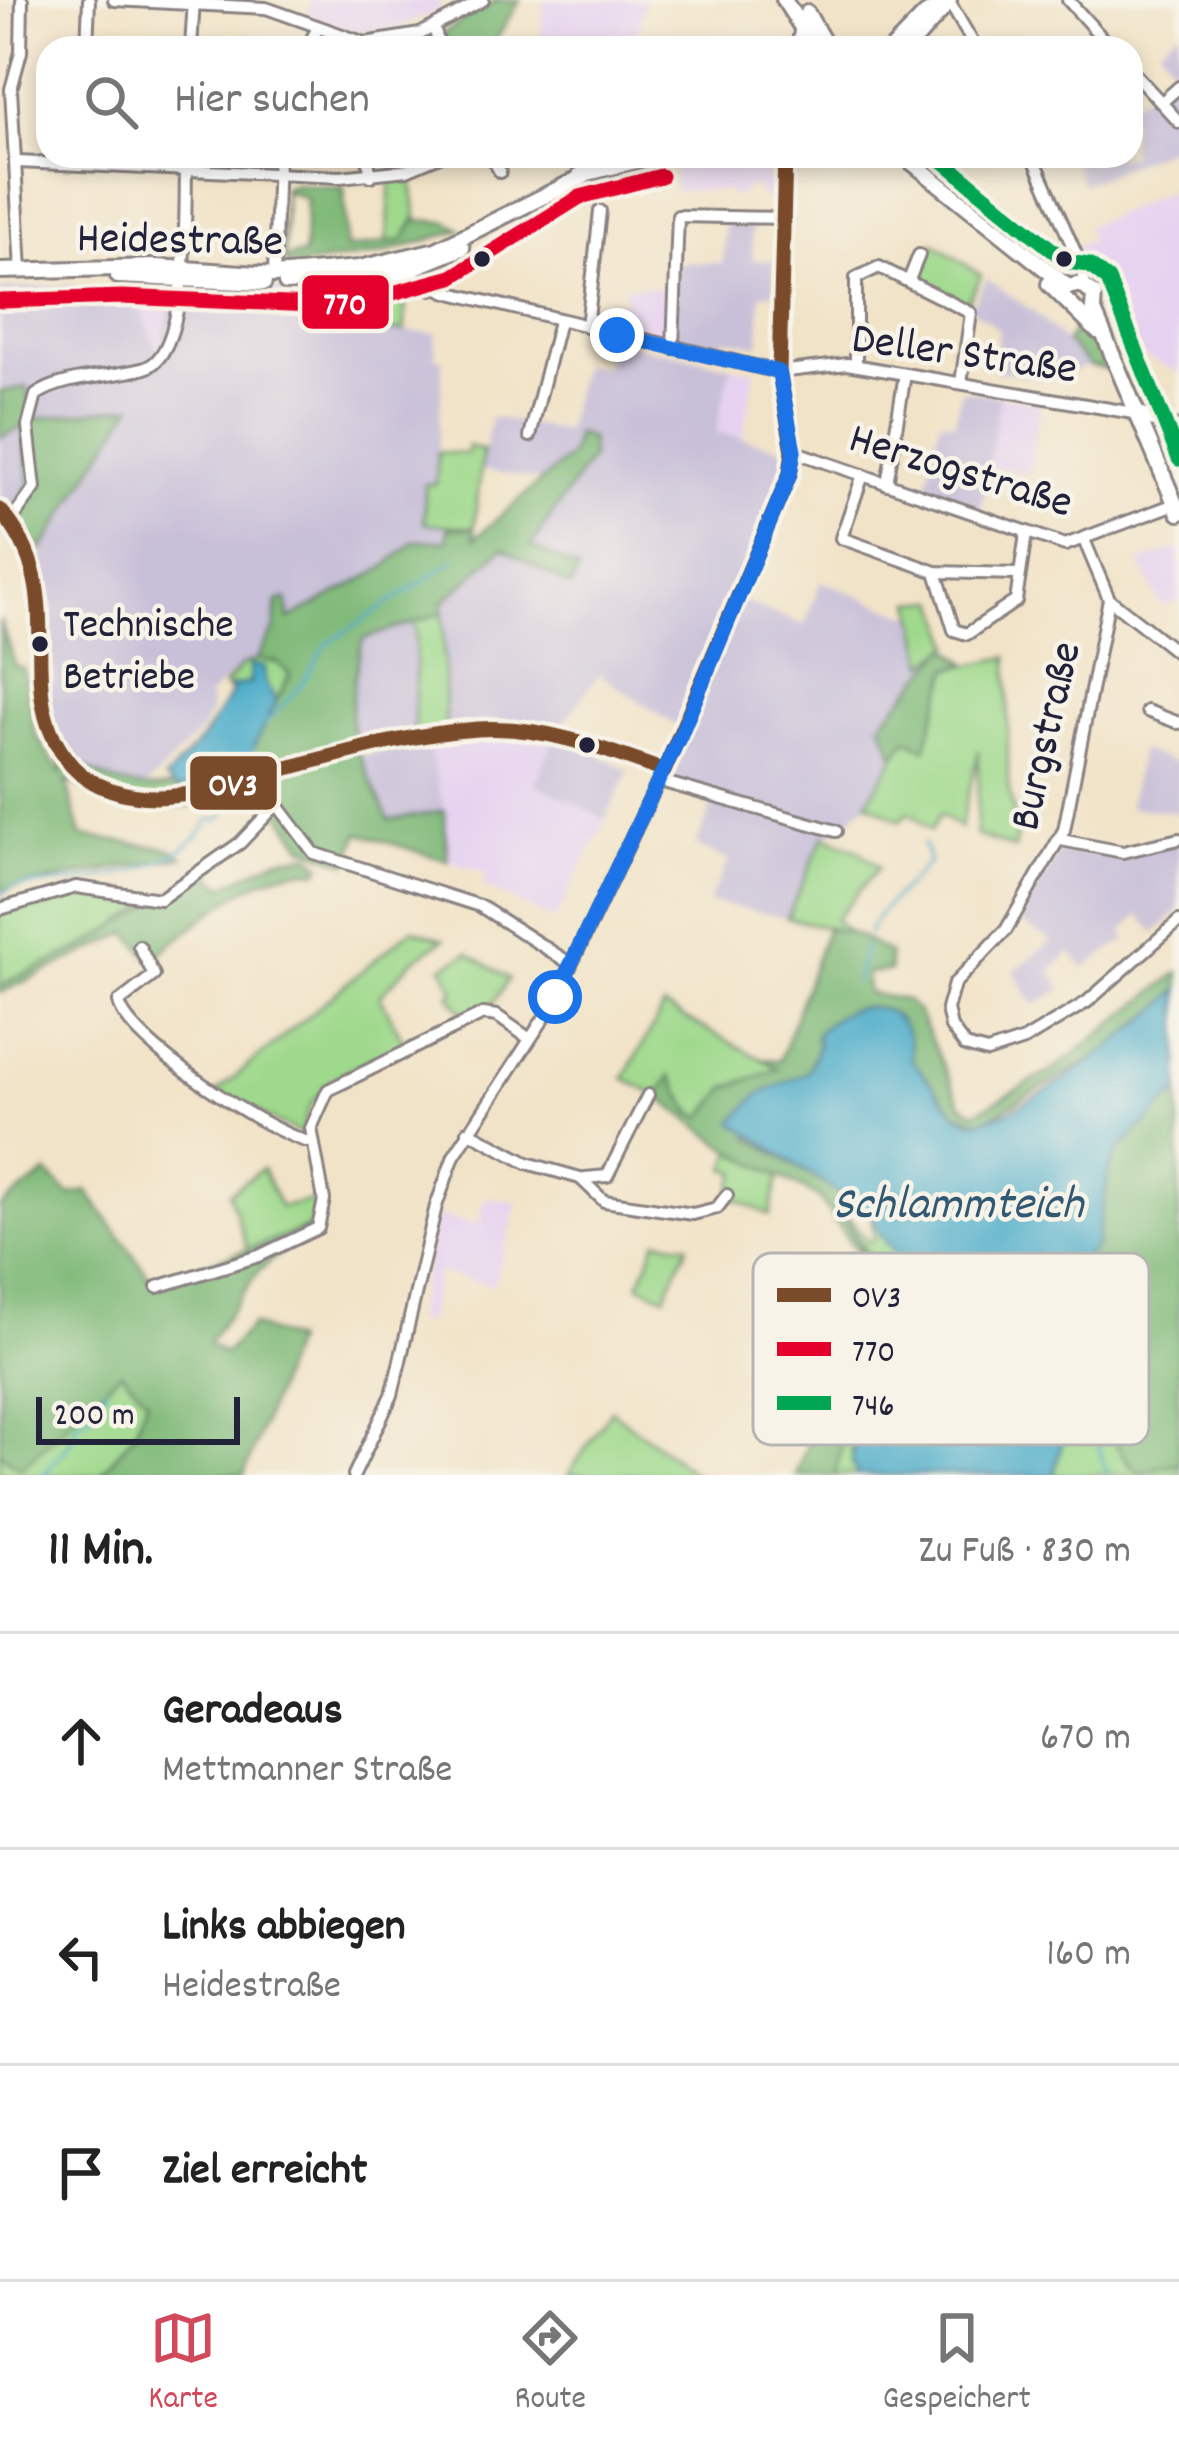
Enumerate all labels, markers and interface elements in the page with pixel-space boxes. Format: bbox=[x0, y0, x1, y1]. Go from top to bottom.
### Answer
search box bbox=[36, 36, 1143, 168]
icon: search bbox=[78, 69, 144, 135]
text: Hier suchen bbox=[174, 70, 370, 134]
street label: Heidestraße bbox=[76, 209, 284, 277]
unlabelled marker bbox=[471, 248, 493, 270]
unlabelled marker bbox=[1053, 248, 1075, 270]
line badge: 770 bbox=[300, 273, 391, 331]
text: 770 bbox=[323, 284, 367, 331]
route end bbox=[590, 308, 644, 362]
street label: Deller Straße bbox=[847, 309, 1081, 404]
street label: Herzogstraße bbox=[840, 409, 1080, 538]
place label: Technische Betriebe bbox=[63, 598, 234, 710]
marker: Technische Betriebe bbox=[29, 633, 51, 655]
street label: Burgstraße bbox=[996, 636, 1102, 837]
unlabelled marker bbox=[576, 734, 598, 756]
line badge: OV3 bbox=[188, 754, 279, 812]
text: OV3 bbox=[208, 765, 258, 812]
route start bbox=[528, 970, 582, 1024]
water label: Schlammteich bbox=[832, 1173, 1086, 1242]
legend bbox=[753, 1253, 1149, 1445]
text: OV3 bbox=[852, 1277, 901, 1324]
text: 770 bbox=[852, 1331, 895, 1378]
text: 746 bbox=[852, 1385, 895, 1432]
scale bar bbox=[36, 1391, 240, 1444]
text: 200 m bbox=[54, 1394, 135, 1441]
text: 11 Min. bbox=[48, 1517, 153, 1589]
text: Zu Fuß · 830 m bbox=[919, 1526, 1131, 1581]
text: Geradeaus bbox=[162, 1681, 343, 1745]
icon: ahead bbox=[48, 1708, 114, 1774]
text: 670 m bbox=[1040, 1713, 1131, 1768]
text: Mettmanner Straße bbox=[162, 1745, 453, 1800]
text: Links abbiegen bbox=[162, 1897, 406, 1961]
icon: left bbox=[48, 1924, 114, 1990]
text: 160 m bbox=[1046, 1929, 1131, 1984]
text: Heidestraße bbox=[162, 1961, 341, 2016]
icon: arrive bbox=[48, 2140, 114, 2206]
text: Ziel erreicht bbox=[162, 2141, 367, 2205]
tab: Karte bbox=[148, 2305, 218, 2424]
tab: Route bbox=[514, 2305, 586, 2424]
tab: Gespeichert bbox=[883, 2305, 1031, 2424]

